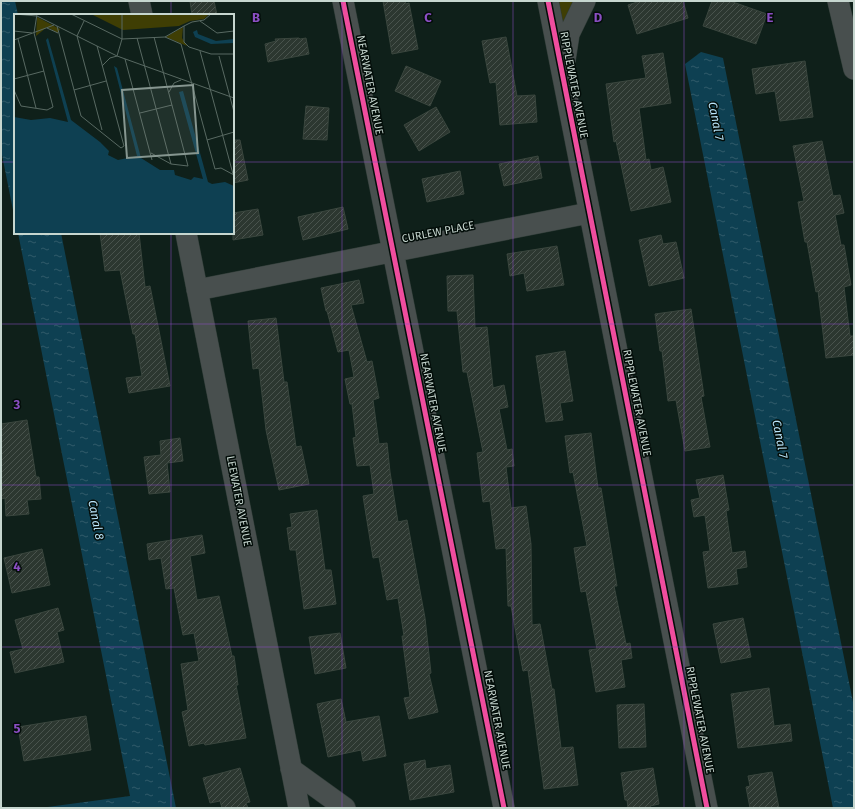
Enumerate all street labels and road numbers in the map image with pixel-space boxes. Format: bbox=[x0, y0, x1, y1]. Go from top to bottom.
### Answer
street label: RIPPLEWATER AVENUE bbox=[557, 30, 591, 140]
street label: NEARWATER AVENUE bbox=[354, 34, 386, 136]
street label: CURLEW PLACE bbox=[401, 219, 475, 245]
street label: RIPPLEWATER AVENUE bbox=[620, 348, 654, 458]
street label: NEARWATER AVENUE bbox=[417, 352, 449, 454]
street label: LEEWATER AVENUE bbox=[224, 455, 254, 548]
street label: RIPPLEWATER AVENUE bbox=[683, 665, 717, 775]
street label: NEARWATER AVENUE bbox=[481, 669, 513, 771]

